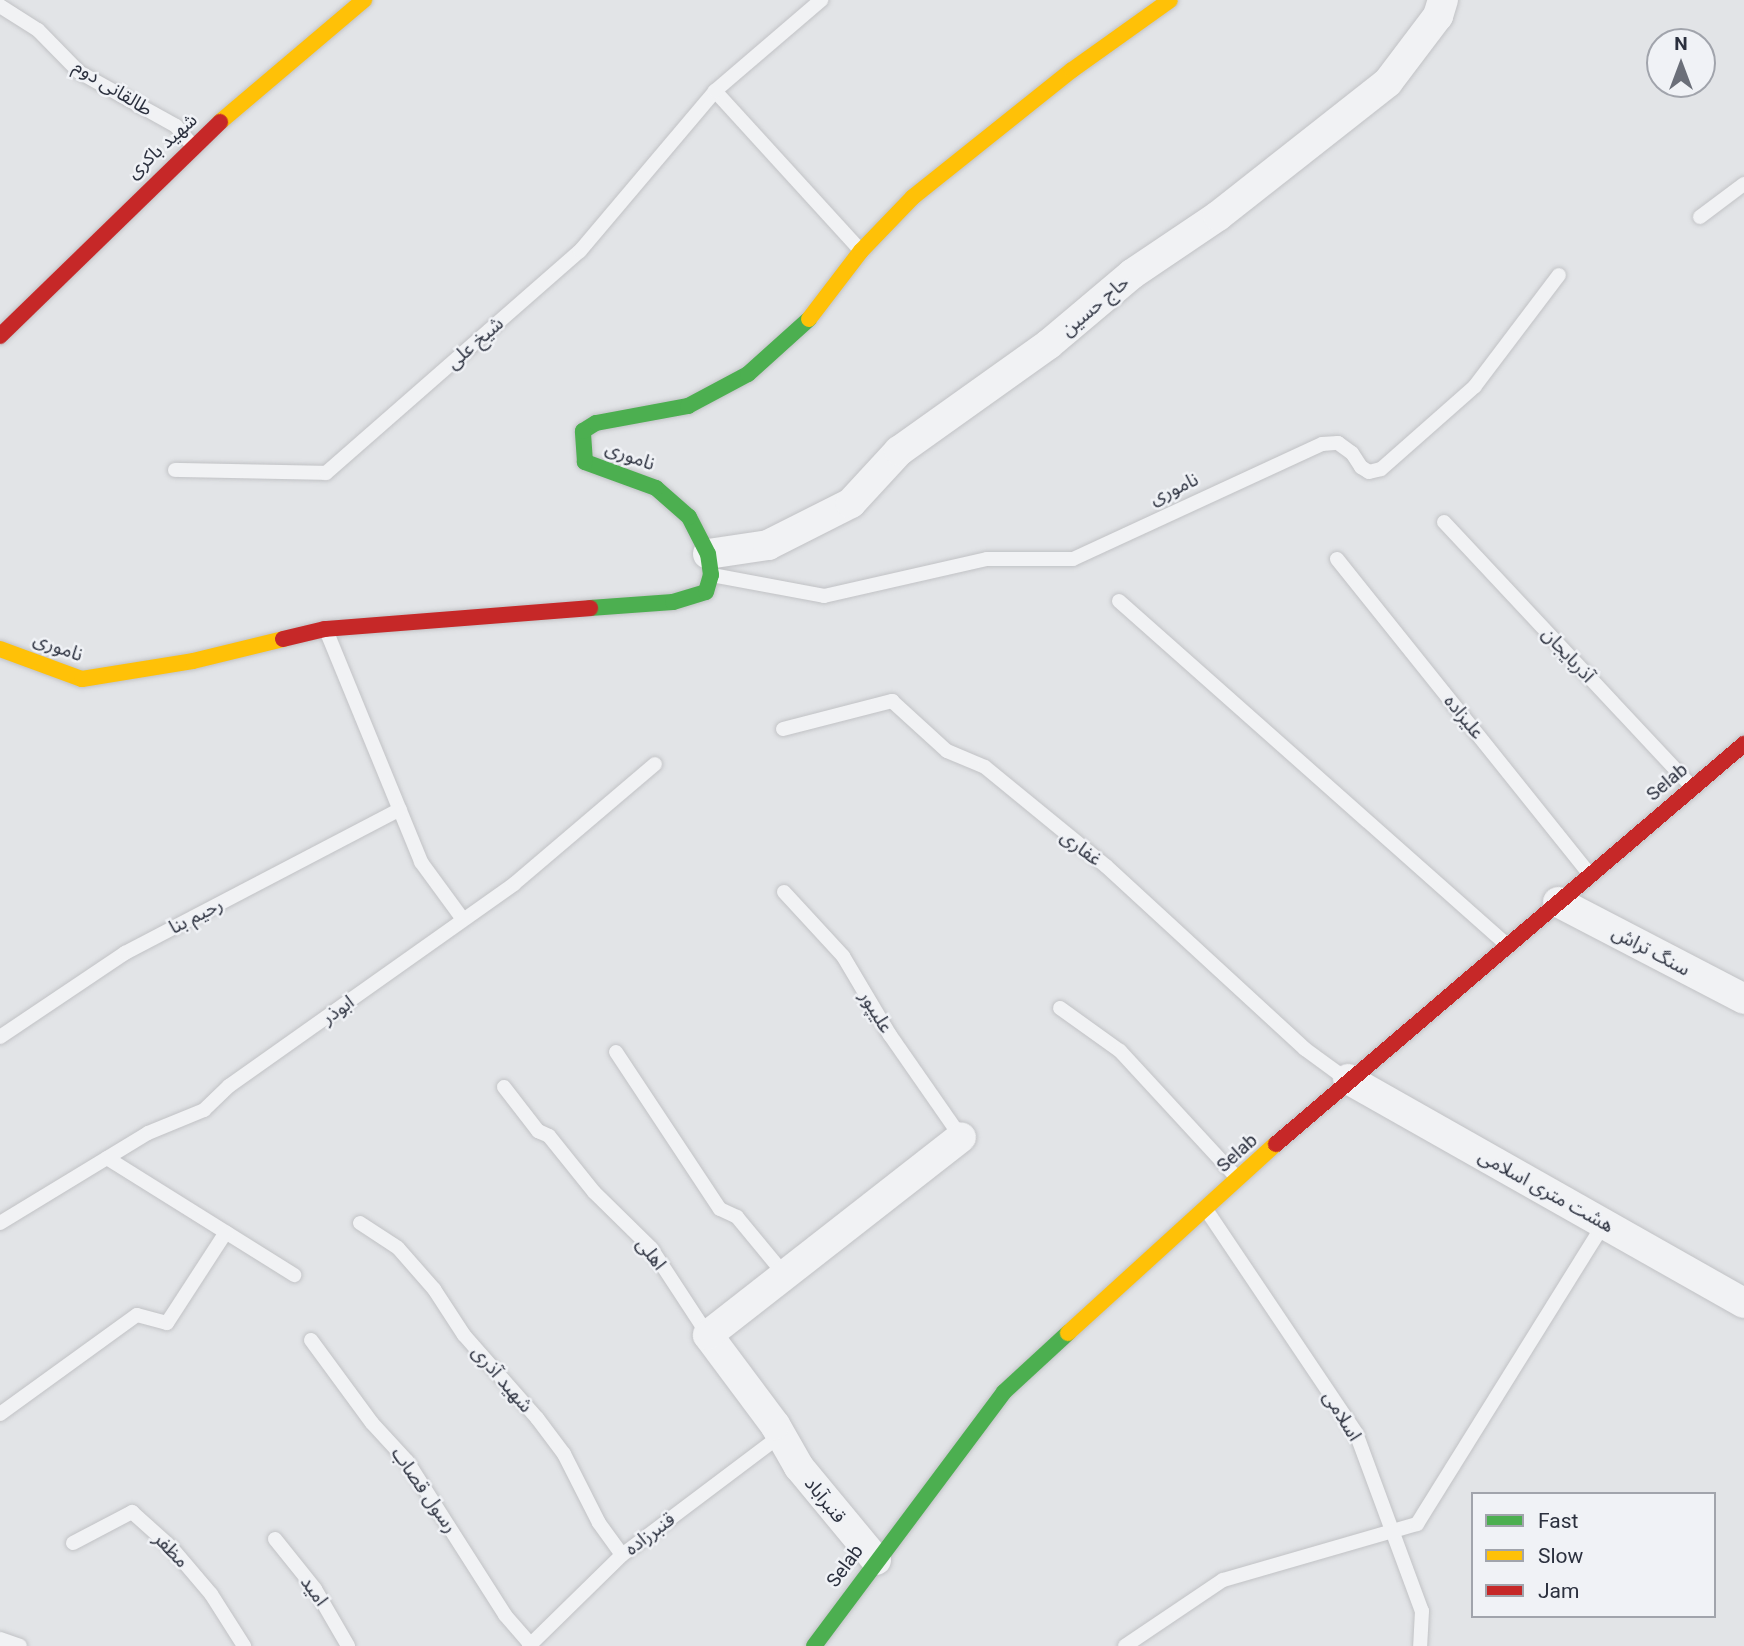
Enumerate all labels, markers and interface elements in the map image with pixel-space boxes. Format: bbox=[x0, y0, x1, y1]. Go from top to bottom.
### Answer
north arrow bbox=[1646, 28, 1716, 98]
text: N bbox=[1674, 32, 1688, 55]
street label: طالقانی دوم bbox=[69, 55, 157, 121]
street label: شهید باکری bbox=[122, 108, 202, 184]
street label: حاج حسین bbox=[1056, 271, 1134, 341]
street label: شیخ علی bbox=[442, 312, 508, 374]
street label: ناموری bbox=[602, 437, 658, 475]
street label: ناموری bbox=[1146, 468, 1202, 510]
street label: آذربایجان bbox=[1537, 623, 1599, 687]
street label: ناموری bbox=[30, 628, 86, 666]
street label: علیزاده bbox=[1439, 690, 1489, 744]
street label: Selab bbox=[1642, 758, 1692, 806]
street label: غفاری bbox=[1056, 825, 1106, 871]
street label: رحیم بنا bbox=[165, 893, 227, 939]
street label: سنگ تراش bbox=[1608, 921, 1694, 981]
street label: علیپور bbox=[855, 987, 897, 1037]
street label: ابوذر bbox=[317, 991, 359, 1029]
street label: Selab bbox=[1212, 1129, 1262, 1177]
street label: هشت متری اسلامی bbox=[1474, 1144, 1618, 1238]
street label: اهلی bbox=[631, 1233, 671, 1275]
street label: شهید آذری bbox=[467, 1341, 537, 1417]
street label: اسلامی bbox=[1318, 1387, 1366, 1445]
street label: رسول قصاب bbox=[386, 1443, 462, 1537]
street label: قنبرآباد bbox=[800, 1472, 850, 1528]
legend bbox=[1471, 1492, 1716, 1618]
street label: قنبرزاده bbox=[620, 1508, 680, 1560]
text: Fast bbox=[1538, 1509, 1578, 1533]
street label: مظفر bbox=[149, 1528, 193, 1572]
street label: Selab bbox=[822, 1540, 868, 1592]
text: Slow bbox=[1538, 1544, 1583, 1568]
street label: امید bbox=[296, 1571, 332, 1611]
text: Jam bbox=[1538, 1579, 1579, 1603]

